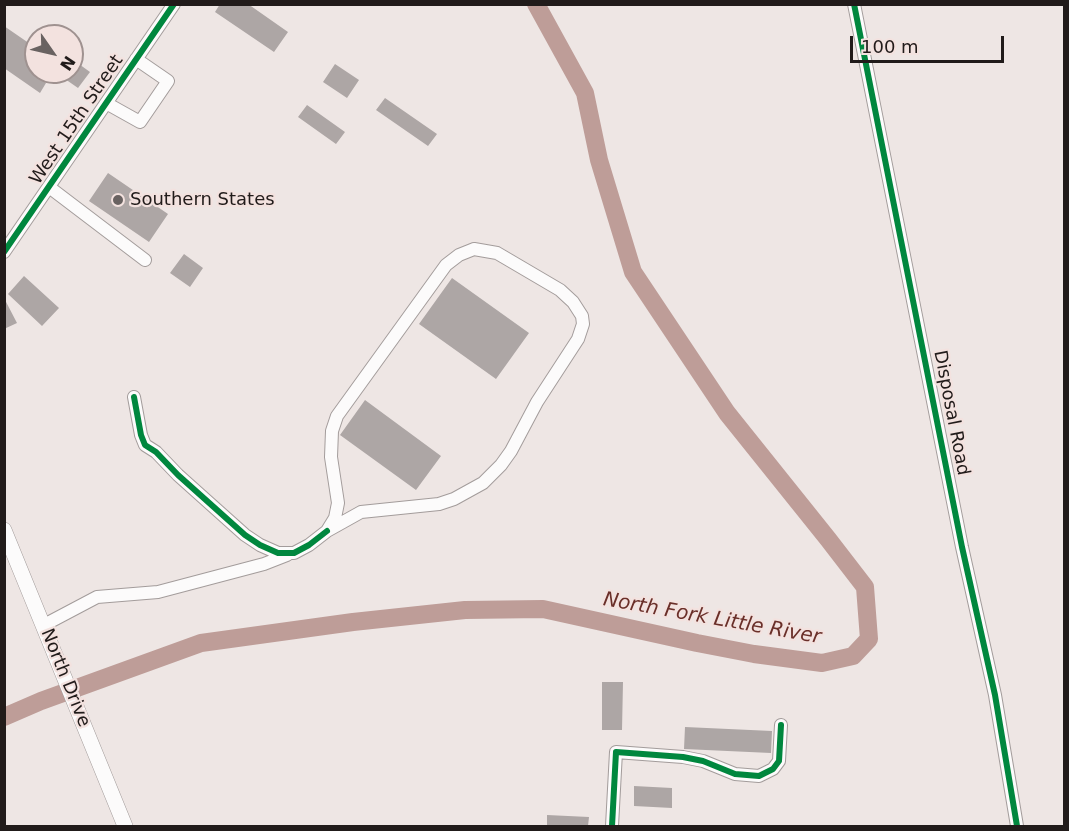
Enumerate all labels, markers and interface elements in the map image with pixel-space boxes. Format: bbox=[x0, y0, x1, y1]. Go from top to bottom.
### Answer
north arrow bbox=[24, 24, 84, 84]
scale bar bbox=[853, 24, 1008, 62]
text: 100 m bbox=[861, 36, 919, 57]
street label: West 15th Street bbox=[26, 51, 128, 189]
text: N bbox=[56, 52, 79, 74]
place label: Southern States bbox=[130, 189, 275, 211]
marker: Southern States bbox=[111, 193, 125, 207]
street label: Disposal Road bbox=[928, 349, 974, 477]
water label: North Fork Little River bbox=[601, 588, 823, 650]
street label: North Drive bbox=[35, 626, 95, 730]

